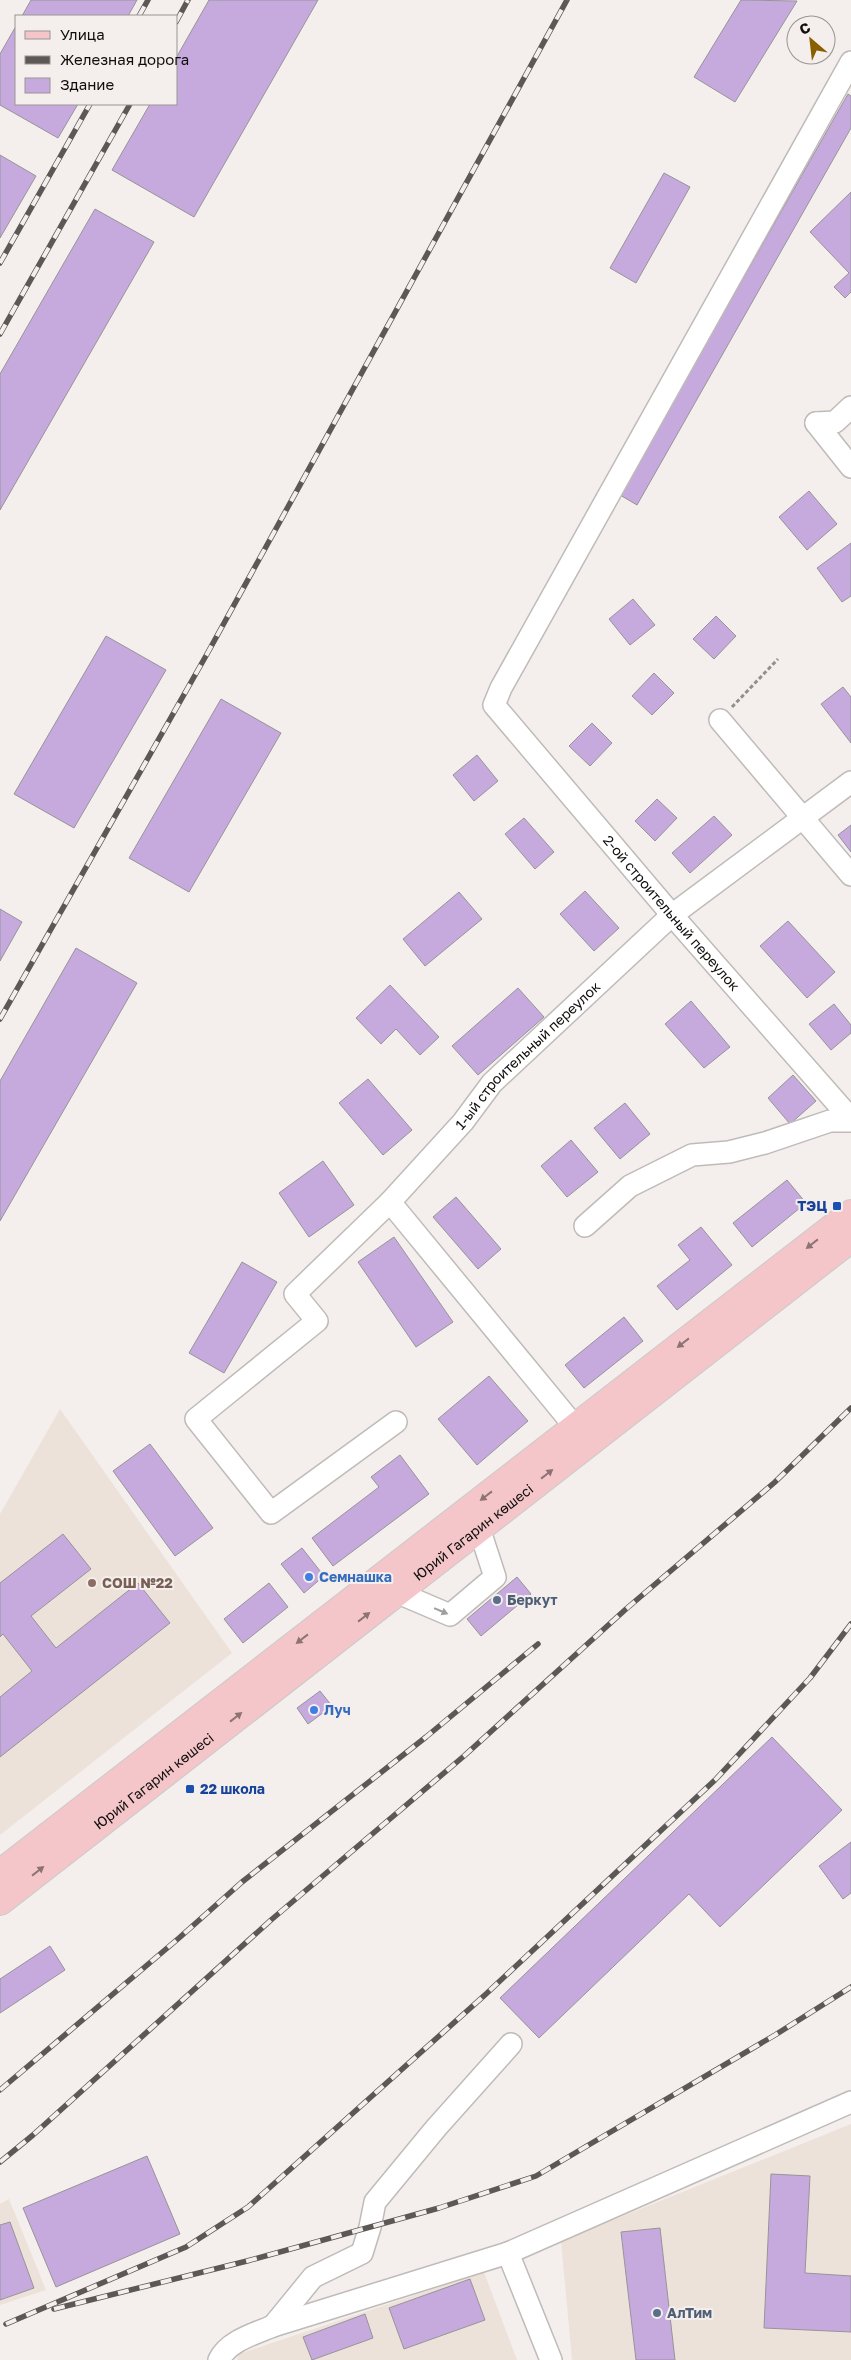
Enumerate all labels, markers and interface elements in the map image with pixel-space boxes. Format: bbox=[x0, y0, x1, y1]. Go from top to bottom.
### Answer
legend bbox=[15, 15, 178, 105]
north arrow bbox=[786, 15, 836, 65]
text: С bbox=[796, 18, 813, 38]
text: Улица bbox=[60, 25, 105, 43]
text: Железная дорога bbox=[60, 50, 189, 68]
text: Здание bbox=[60, 75, 114, 93]
street label: 2-ой строительный переулок bbox=[600, 831, 744, 994]
street label: 1-ый строительный переулок bbox=[451, 978, 603, 1133]
place label: ТЭЦ bbox=[797, 1197, 827, 1214]
marker: ТЭЦ bbox=[831, 1200, 843, 1212]
one-way arrow bbox=[805, 1239, 819, 1249]
one-way arrow bbox=[677, 1338, 690, 1348]
one-way arrow bbox=[540, 1469, 553, 1480]
street label: Юрий Гагарин көшесі bbox=[410, 1480, 536, 1584]
one-way arrow bbox=[480, 1490, 493, 1501]
place label: Семнашка bbox=[319, 1568, 392, 1585]
marker: Семнашка bbox=[303, 1571, 315, 1583]
place label: СОШ №22 bbox=[102, 1574, 173, 1591]
marker: СОШ №22 bbox=[86, 1577, 98, 1589]
place label: Беркут bbox=[507, 1591, 558, 1608]
marker: Беркут bbox=[491, 1594, 503, 1606]
one-way arrow bbox=[434, 1608, 448, 1616]
one-way arrow bbox=[357, 1612, 370, 1623]
one-way arrow bbox=[296, 1633, 309, 1644]
place label: Луч bbox=[324, 1701, 351, 1718]
marker: Луч bbox=[308, 1704, 320, 1716]
one-way arrow bbox=[229, 1712, 243, 1722]
street label: Юрий Гагарин көшесі bbox=[90, 1729, 217, 1833]
place label: 22 школа bbox=[200, 1780, 265, 1797]
marker: 22 школа bbox=[184, 1783, 196, 1795]
one-way arrow bbox=[32, 1865, 45, 1876]
place label: АлТим bbox=[667, 2304, 712, 2321]
marker: АлТим bbox=[651, 2307, 663, 2319]

